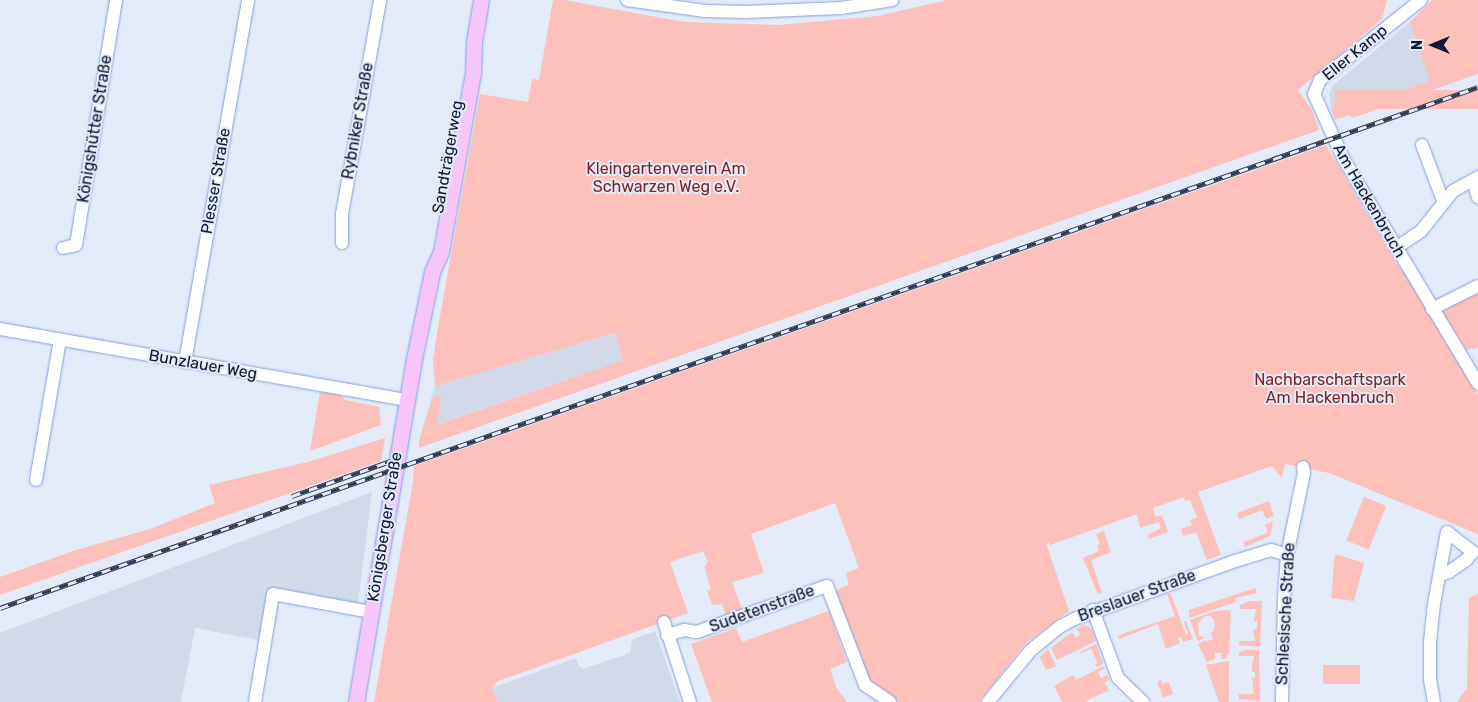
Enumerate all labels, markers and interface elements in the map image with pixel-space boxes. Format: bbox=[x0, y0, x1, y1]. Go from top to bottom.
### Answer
north arrow bbox=[1408, 20, 1458, 70]
street label: Eller Kamp bbox=[1318, 21, 1392, 85]
text: N bbox=[1409, 40, 1426, 50]
street label: Königshütter Straße bbox=[74, 54, 116, 204]
street label: Rybniker Straße bbox=[338, 61, 378, 181]
street label: Sandträgerweg bbox=[429, 99, 467, 215]
street label: Plesser Straße bbox=[197, 126, 235, 236]
street label: Am Hackenbruch bbox=[1329, 141, 1409, 261]
park label: Kleingartenverein Am Schwarzen Weg e.V. bbox=[586, 159, 746, 197]
street label: Bunzlauer Weg bbox=[147, 346, 259, 384]
park label: Nachbarschaftspark Am Hackenbruch bbox=[1254, 370, 1406, 408]
street label: Königsberger Straße bbox=[364, 450, 406, 604]
street label: Schlesische Straße bbox=[1273, 542, 1299, 686]
street label: Breslauer Straße bbox=[1075, 566, 1199, 626]
street label: Sudetenstraße bbox=[707, 581, 817, 637]

